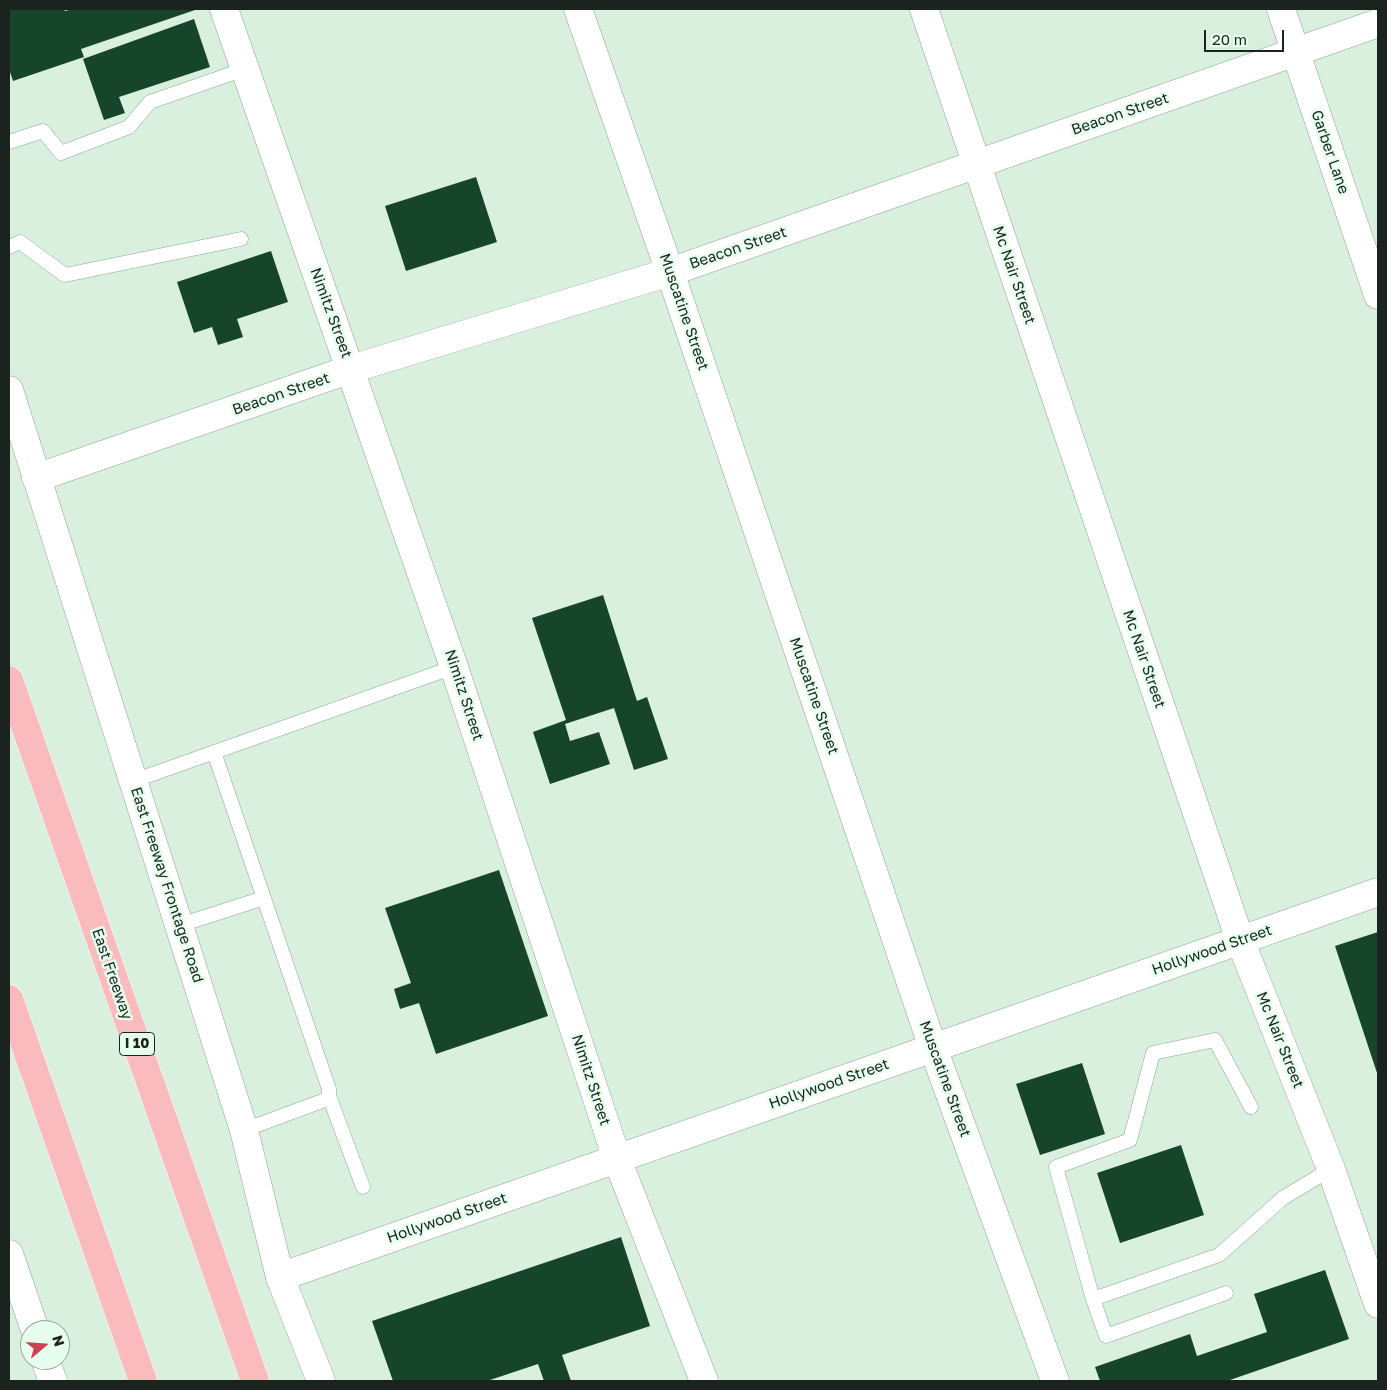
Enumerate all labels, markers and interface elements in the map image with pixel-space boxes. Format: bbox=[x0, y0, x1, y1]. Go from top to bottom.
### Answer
scale bar bbox=[1207, 20, 1287, 52]
text: 20 m bbox=[1212, 30, 1247, 48]
street label: Beacon Street bbox=[1069, 89, 1171, 139]
street label: Garber Lane bbox=[1307, 108, 1353, 196]
street label: Beacon Street bbox=[687, 223, 789, 273]
street label: Mc Nair Street bbox=[989, 224, 1039, 326]
street label: Muscatine Street bbox=[656, 251, 712, 373]
street label: Nimitz Street bbox=[306, 265, 356, 361]
street label: Beacon Street bbox=[230, 369, 332, 419]
street label: Mc Nair Street bbox=[1119, 608, 1169, 710]
street label: Muscatine Street bbox=[786, 635, 842, 757]
street label: Nimitz Street bbox=[441, 647, 487, 743]
street label: East Freeway Frontage Road bbox=[127, 785, 207, 985]
street label: Hollywood Street bbox=[1150, 921, 1274, 979]
street label: East Freeway bbox=[88, 926, 136, 1022]
street label: Mc Nair Street bbox=[1252, 989, 1308, 1091]
street label: Muscatine Street bbox=[916, 1018, 974, 1140]
road number: I 10 bbox=[120, 1032, 154, 1056]
street label: Nimitz Street bbox=[568, 1032, 614, 1128]
street label: Hollywood Street bbox=[767, 1055, 891, 1113]
street label: Hollywood Street bbox=[385, 1189, 509, 1247]
north arrow bbox=[20, 1320, 70, 1370]
text: N bbox=[49, 1333, 69, 1348]

